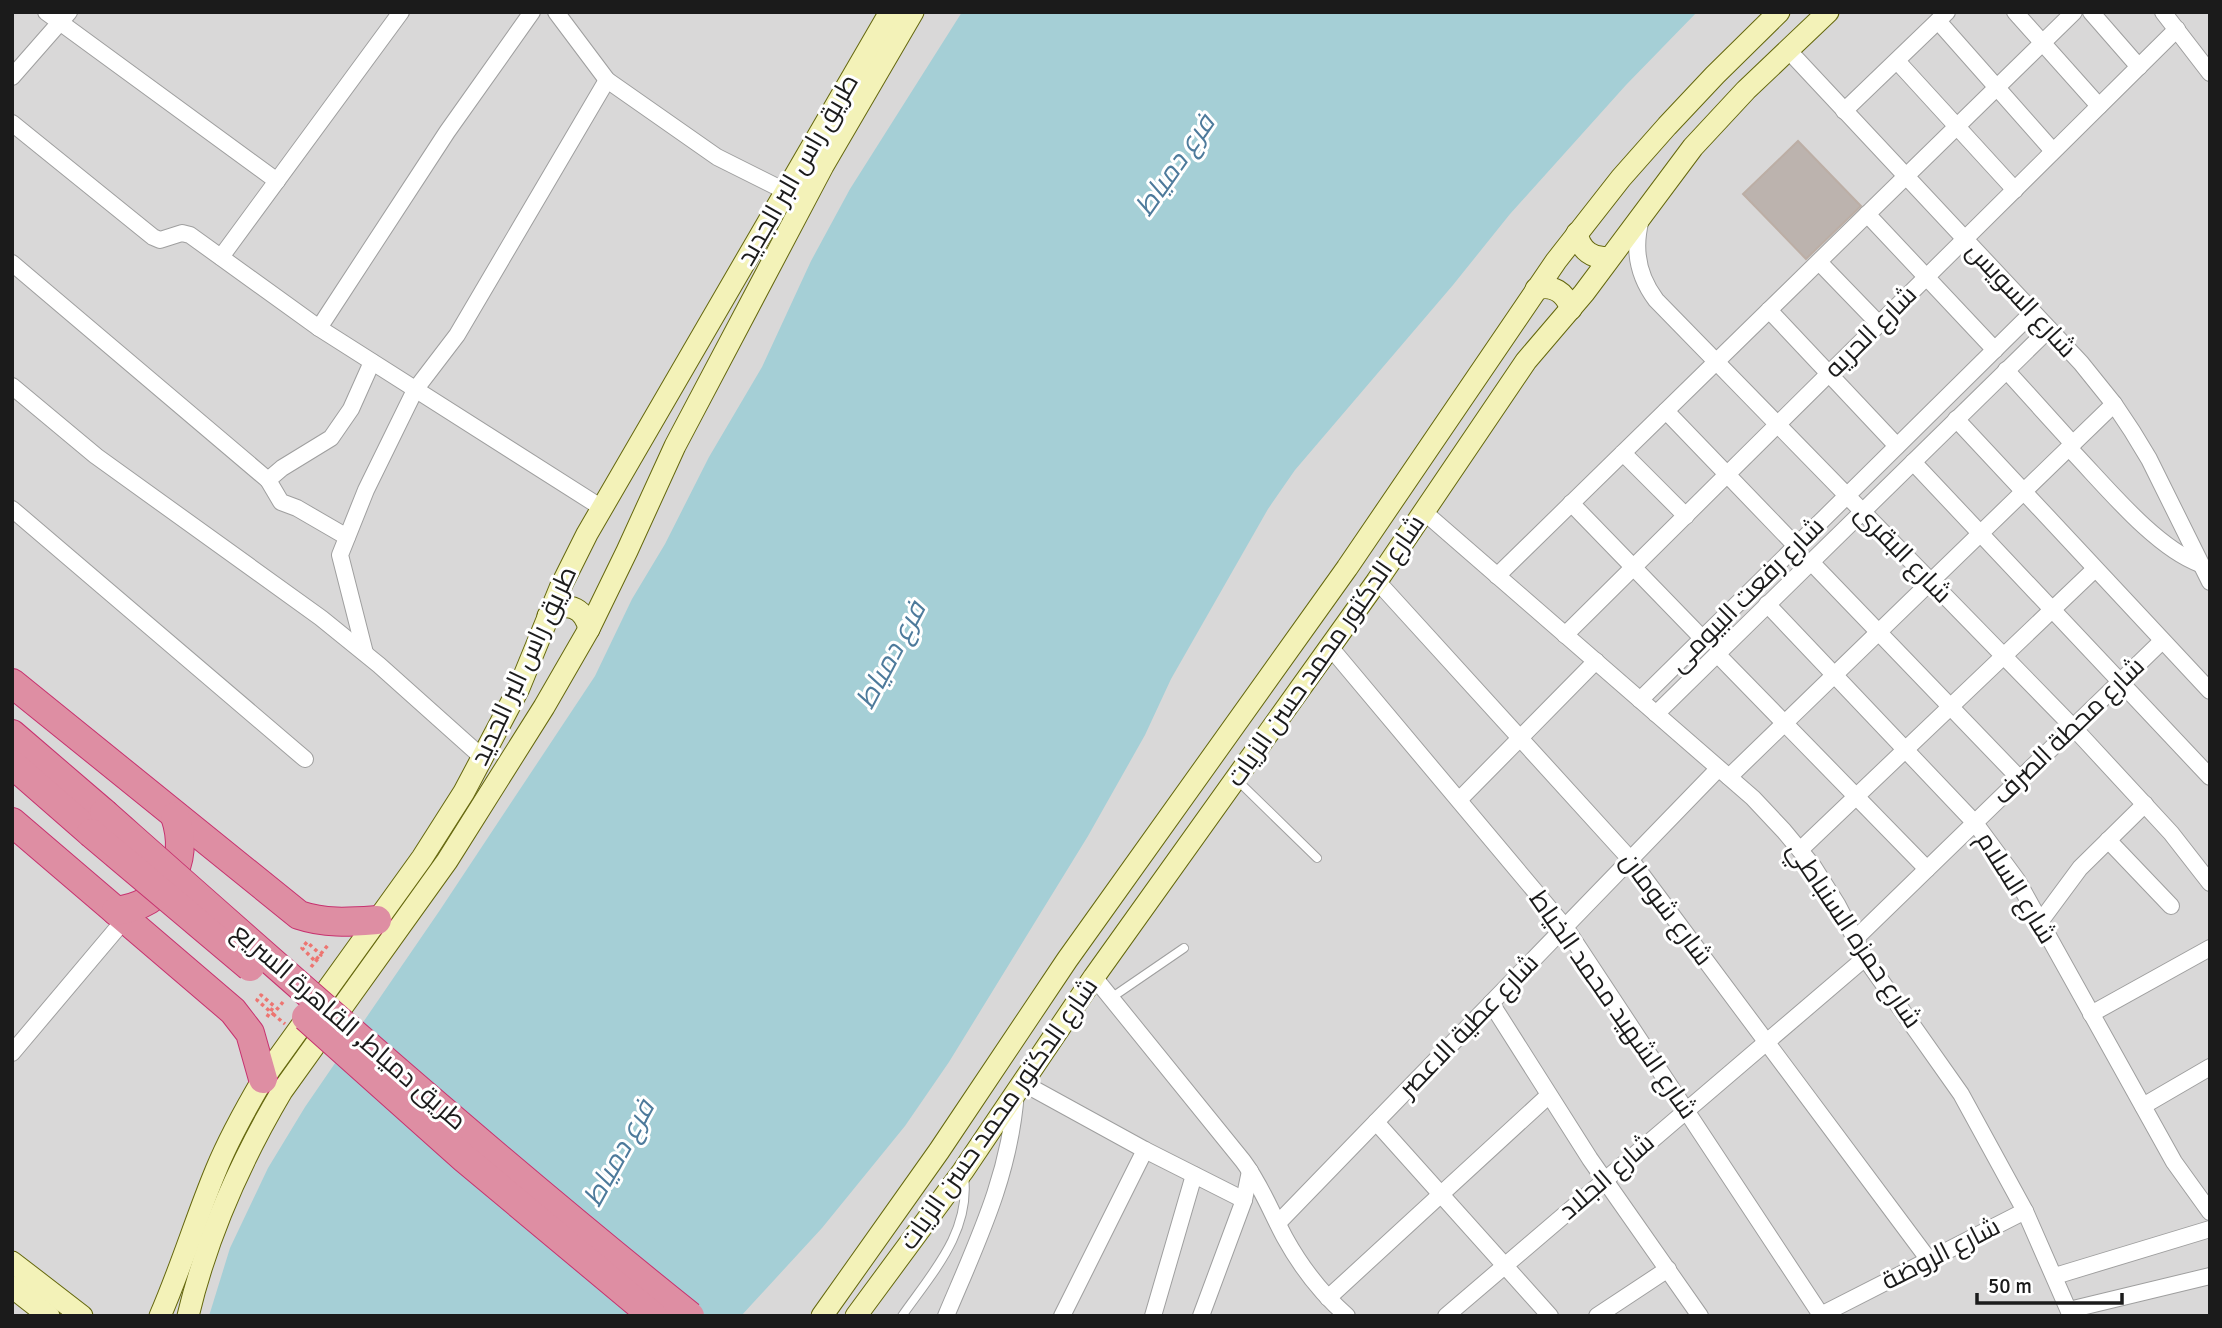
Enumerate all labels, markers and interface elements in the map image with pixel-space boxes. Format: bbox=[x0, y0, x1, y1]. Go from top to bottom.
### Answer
street label: طريق راس البر الجديد bbox=[730, 68, 866, 272]
water label: فرع دمياط bbox=[1128, 106, 1224, 223]
street label: شارع السويس bbox=[1959, 235, 2083, 365]
street label: شارع الحريه bbox=[1818, 279, 1924, 385]
street label: شارع البقرى bbox=[1848, 498, 1958, 610]
street label: شارع الدكتور محمد حسن الزيات bbox=[1220, 509, 1432, 793]
street label: شارع رفعت البيومى bbox=[1663, 511, 1831, 679]
street label: طريق راس البر الجديد bbox=[464, 561, 584, 771]
water label: فرع دمياط bbox=[849, 594, 935, 715]
street label: شارع محطة الصرف bbox=[1986, 650, 2152, 812]
street label: شارع السلام bbox=[1968, 826, 2063, 951]
street label: شارع حمزه السنباطي bbox=[1776, 835, 1928, 1037]
street label: شارع شومان bbox=[1613, 846, 1719, 972]
street label: شارع الشهيد محمد الخياط bbox=[1522, 885, 1704, 1125]
street label: طريق دمياط, القاهرة السريع bbox=[226, 917, 472, 1137]
street label: شارع عطية الاعصر bbox=[1391, 947, 1546, 1106]
street label: شارع الدكتور محمد حسن الزيات bbox=[893, 972, 1105, 1256]
water label: فرع دمياط bbox=[576, 1092, 664, 1213]
street label: شارع الجلاد bbox=[1553, 1127, 1661, 1227]
street label: شارع الروضة bbox=[1876, 1211, 2006, 1297]
scale bar bbox=[1977, 1262, 2122, 1306]
text: 50 m bbox=[1988, 1273, 2032, 1299]

